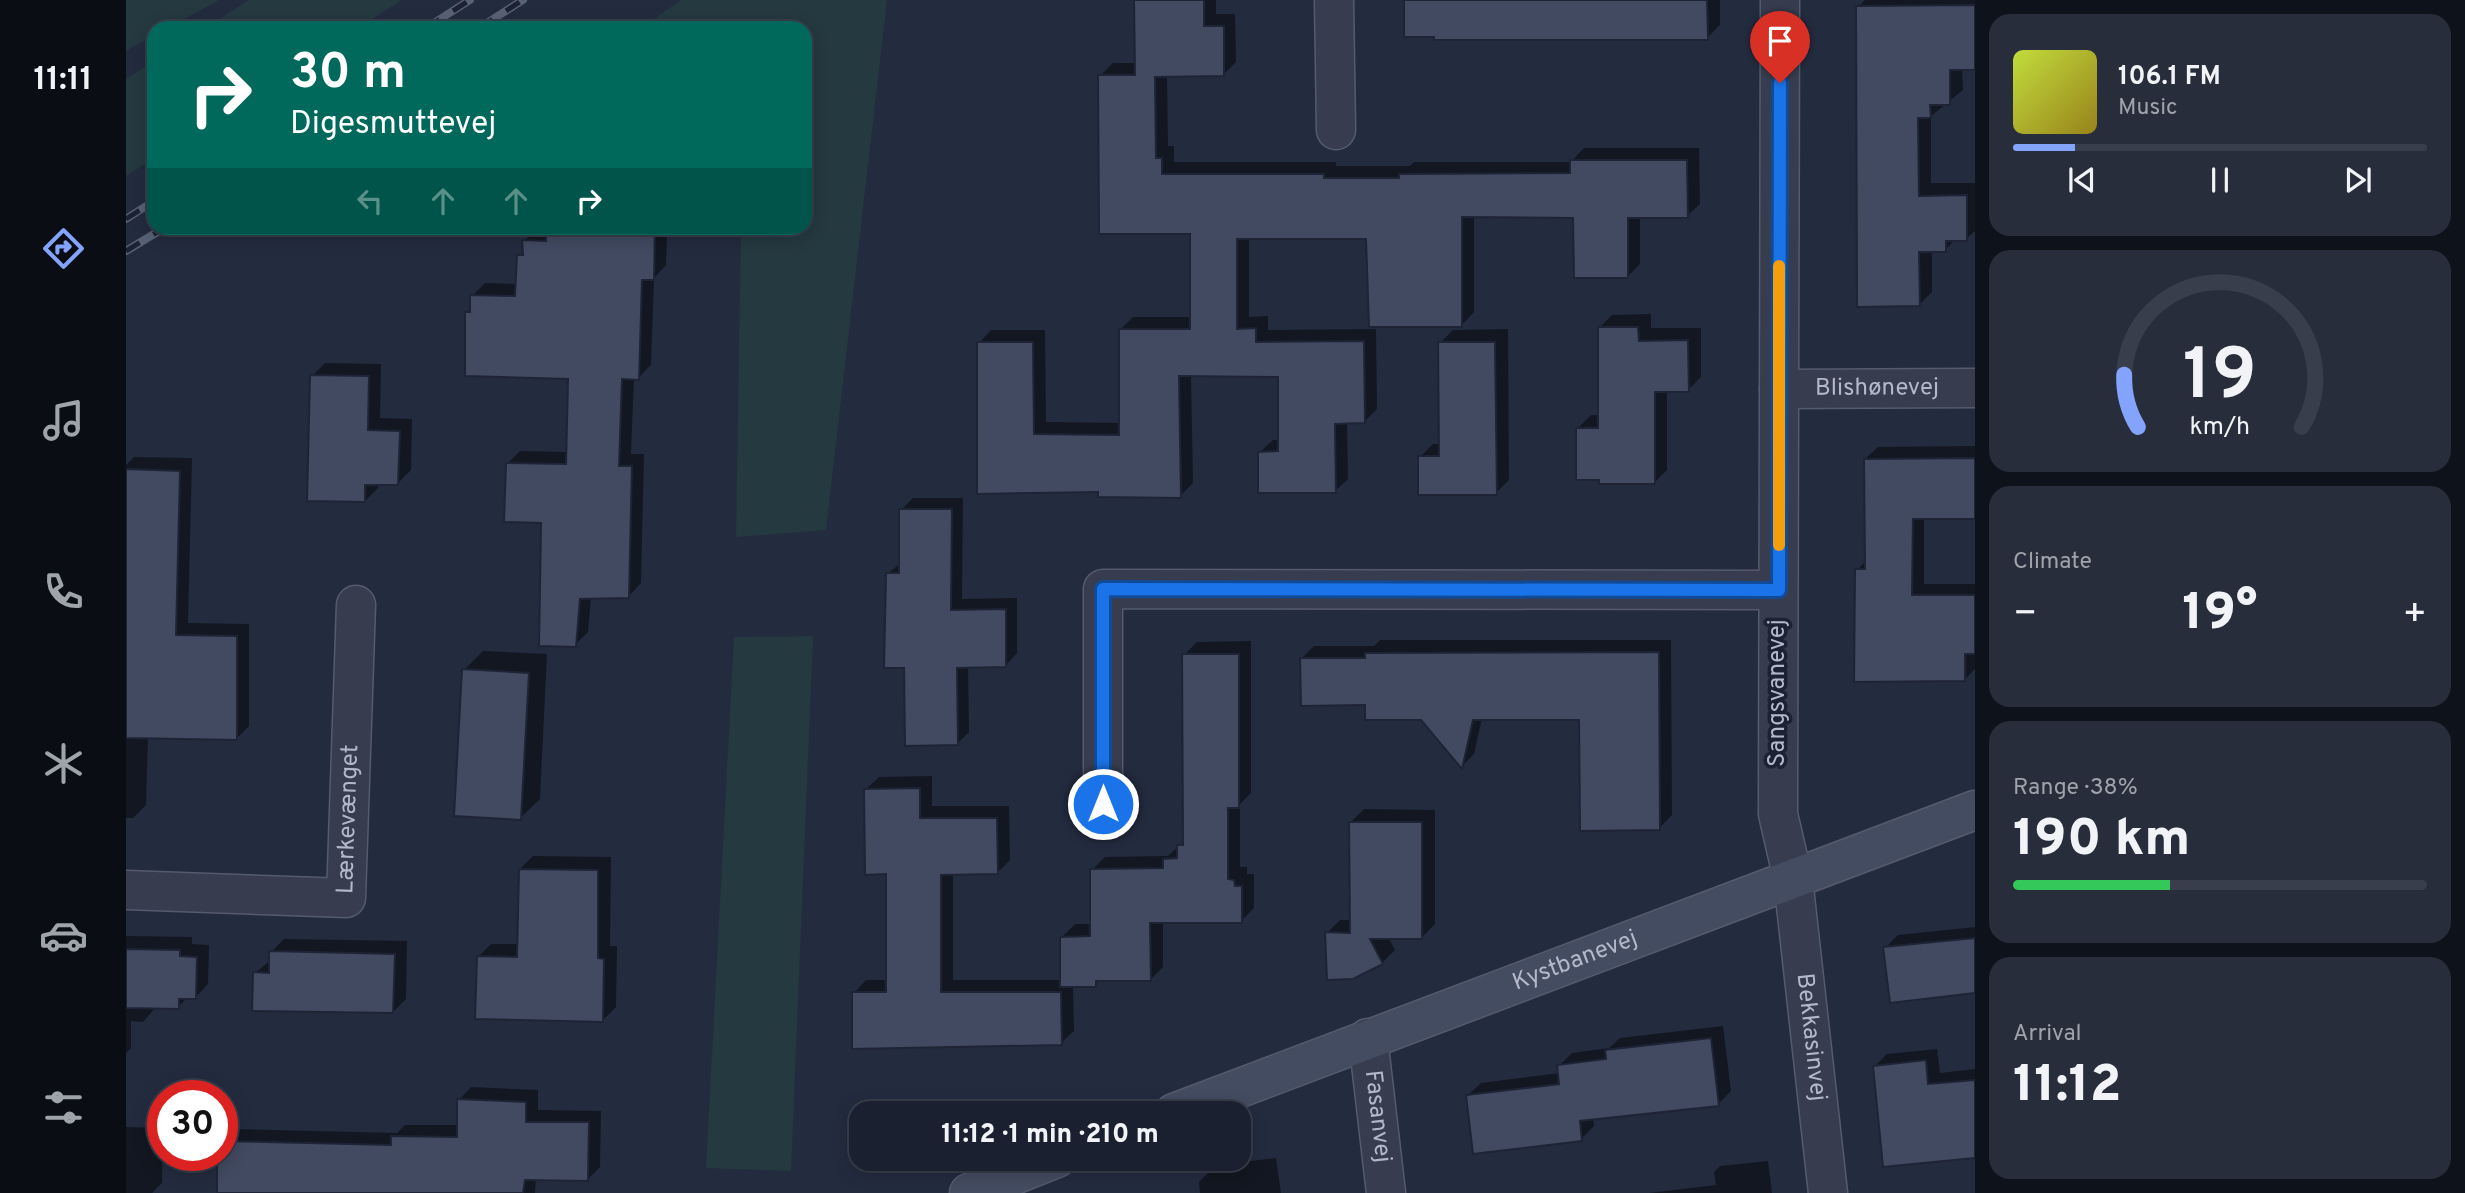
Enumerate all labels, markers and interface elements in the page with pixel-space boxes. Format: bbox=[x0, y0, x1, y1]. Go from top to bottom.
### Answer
pin bbox=[1750, 11, 1810, 83]
icon: arrive bbox=[1761, 22, 1799, 60]
text: 30 m bbox=[290, 44, 406, 106]
icon: right bbox=[175, 49, 266, 140]
text: 11:11 bbox=[34, 61, 92, 101]
text: 106.1 FM bbox=[2118, 61, 2221, 94]
text: Music bbox=[2118, 94, 2178, 123]
text: Digesmuttevej bbox=[290, 105, 496, 145]
icon: previous bbox=[2063, 161, 2101, 199]
icon: pause bbox=[2201, 161, 2239, 199]
icon: next bbox=[2339, 161, 2377, 199]
icon: left bbox=[351, 182, 389, 220]
icon: ahead bbox=[424, 182, 462, 220]
icon: ahead bbox=[497, 182, 535, 220]
icon: right bbox=[570, 182, 608, 220]
icon: directions bbox=[39, 224, 88, 273]
text: 19 bbox=[2183, 333, 2257, 425]
street label: Blishønevej bbox=[1815, 373, 1939, 404]
icon: music bbox=[39, 396, 88, 445]
text: km/h bbox=[2190, 411, 2250, 443]
text: Climate bbox=[2013, 548, 2092, 577]
icon: phone bbox=[39, 567, 88, 616]
text: 19° bbox=[2182, 582, 2258, 648]
text: − bbox=[2013, 591, 2038, 640]
text: + bbox=[2402, 591, 2427, 640]
street label: Sangsvanevej bbox=[1763, 619, 1793, 767]
icon: climate bbox=[39, 739, 88, 788]
street label: Lærkevænget bbox=[331, 744, 366, 894]
position arrow bbox=[1066, 767, 1140, 841]
text: Range · 38% bbox=[2013, 774, 2138, 803]
text: 190 km bbox=[2013, 808, 2190, 874]
icon: car bbox=[39, 911, 88, 960]
street label: Kystbanevej bbox=[1509, 924, 1642, 998]
street label: Bekkasinvej bbox=[1789, 972, 1833, 1103]
text: Arrival bbox=[2013, 1020, 2082, 1049]
text: 11:12 bbox=[2013, 1054, 2122, 1120]
street label: Fasanvej bbox=[1357, 1069, 1397, 1164]
speed limit sign: 30 bbox=[147, 1080, 238, 1171]
icon: filters bbox=[39, 1083, 88, 1132]
text: 11:12 · 1 min · 210 m bbox=[941, 1119, 1159, 1152]

